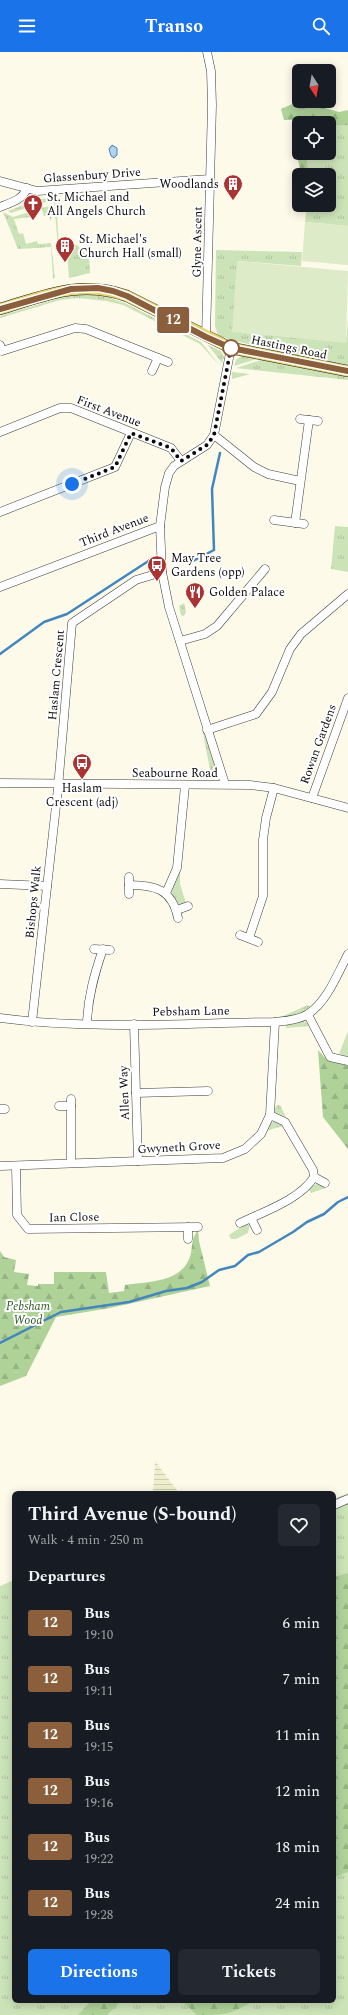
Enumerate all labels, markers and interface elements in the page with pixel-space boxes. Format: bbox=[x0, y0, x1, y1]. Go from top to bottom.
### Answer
text: Transo bbox=[145, 13, 203, 40]
icon: menu bbox=[16, 15, 38, 37]
icon: search bbox=[310, 15, 332, 37]
north arrow bbox=[292, 64, 336, 108]
map controls bbox=[292, 64, 336, 212]
button: locate bbox=[292, 116, 336, 160]
street label: Glassenbury Drive bbox=[43, 163, 142, 188]
button: layers bbox=[292, 168, 336, 212]
building icon: Woodlands bbox=[222, 173, 244, 201]
place label: Woodlands bbox=[159, 175, 219, 194]
place label: St. Michael and All Angels Church bbox=[47, 188, 146, 221]
church icon: St. Michael and All Angels Church bbox=[22, 193, 44, 221]
street label: Glyne Ascent bbox=[187, 206, 208, 278]
place label: St. Michael's Church Hall (small) bbox=[79, 230, 182, 263]
building icon: St. Michael's Church Hall (small) bbox=[54, 235, 76, 263]
line badge: 12 bbox=[155, 307, 191, 333]
text: 12 bbox=[165, 309, 181, 330]
street label: Hastings Road bbox=[249, 330, 329, 365]
unlabelled marker bbox=[222, 339, 240, 357]
street label: First Avenue bbox=[74, 390, 144, 433]
your location bbox=[62, 474, 82, 494]
street label: Third Avenue bbox=[77, 508, 152, 552]
place label: May Tree Gardens (opp) bbox=[171, 549, 244, 582]
bus stop icon: May Tree Gardens (opp) bbox=[146, 554, 168, 582]
restaurant icon: Golden Palace bbox=[184, 581, 206, 609]
place label: Golden Palace bbox=[209, 583, 285, 602]
street label: Haslam Crescent bbox=[43, 629, 70, 721]
street label: Rowan Gardens bbox=[295, 702, 342, 787]
bus stop icon: Haslam Crescent (adj) bbox=[71, 752, 93, 780]
street label: Seabourne Road bbox=[132, 764, 218, 783]
place label: Haslam Crescent (adj) bbox=[46, 779, 118, 812]
street label: Bishops Walk bbox=[20, 865, 47, 939]
street label: Pebsham Lane bbox=[152, 1001, 230, 1022]
street label: Allen Way bbox=[114, 1064, 135, 1121]
street label: Gwyneth Grove bbox=[137, 1136, 221, 1159]
street label: Ian Close bbox=[49, 1208, 99, 1227]
park label: Pebsham Wood bbox=[6, 1297, 51, 1330]
text: Third Avenue (S-bound) bbox=[28, 1500, 236, 1529]
button: heart bbox=[278, 1504, 320, 1546]
text: Walk · 4 min · 250 m bbox=[28, 1530, 144, 1550]
text: Departures bbox=[28, 1565, 106, 1588]
text: Bus bbox=[84, 1602, 110, 1625]
text: 12 bbox=[42, 1612, 58, 1633]
text: 6 min bbox=[282, 1612, 320, 1635]
text: 19:10 bbox=[84, 1625, 113, 1645]
text: Bus bbox=[84, 1658, 110, 1681]
text: 12 bbox=[42, 1668, 58, 1689]
text: 7 min bbox=[282, 1668, 320, 1691]
text: 19:11 bbox=[84, 1681, 113, 1701]
text: Bus bbox=[84, 1714, 110, 1737]
text: 12 bbox=[42, 1724, 58, 1745]
text: 11 min bbox=[275, 1724, 320, 1747]
text: 19:15 bbox=[84, 1737, 113, 1757]
text: Bus bbox=[84, 1770, 110, 1793]
text: 12 bbox=[42, 1780, 58, 1801]
text: 12 min bbox=[275, 1780, 320, 1803]
text: 19:16 bbox=[84, 1793, 113, 1813]
text: Bus bbox=[84, 1826, 110, 1849]
text: 12 bbox=[42, 1836, 58, 1857]
text: 18 min bbox=[275, 1836, 320, 1859]
text: 19:22 bbox=[84, 1849, 113, 1869]
text: Bus bbox=[84, 1882, 110, 1905]
text: 12 bbox=[42, 1892, 58, 1913]
text: 24 min bbox=[275, 1892, 320, 1915]
text: 19:28 bbox=[84, 1905, 113, 1925]
button: Directions bbox=[28, 1949, 170, 1995]
button: Tickets bbox=[178, 1949, 320, 1995]

